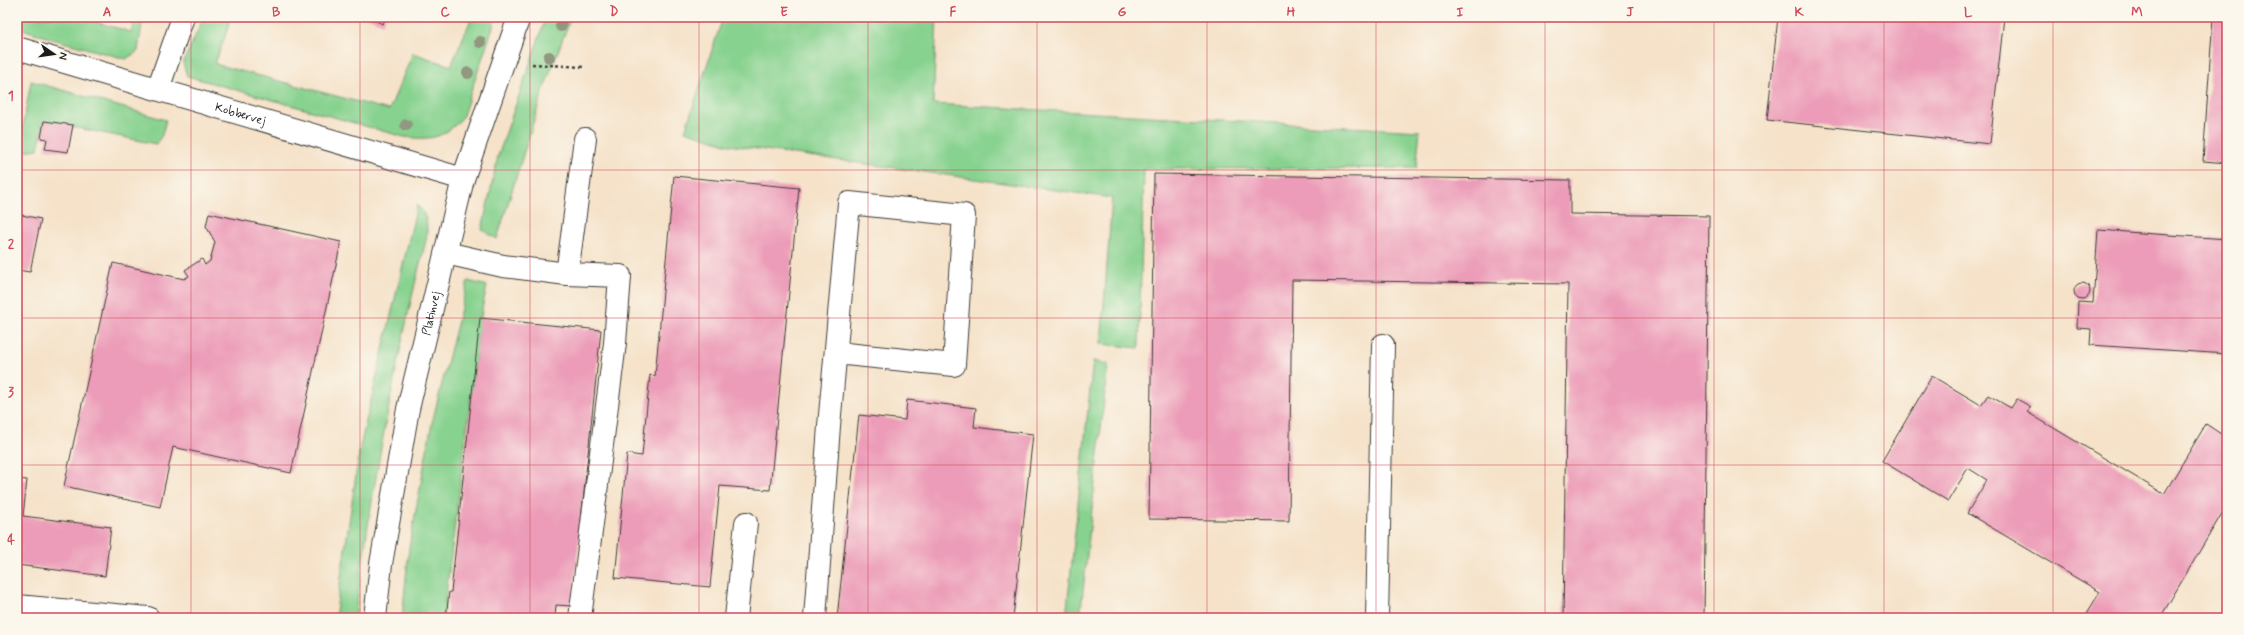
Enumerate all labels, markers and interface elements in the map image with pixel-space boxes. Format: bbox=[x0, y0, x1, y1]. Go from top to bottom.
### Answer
text: A bbox=[103, 4, 111, 21]
text: B bbox=[272, 4, 281, 21]
text: C bbox=[440, 4, 450, 21]
text: D bbox=[610, 4, 619, 21]
text: E bbox=[780, 4, 788, 21]
text: F bbox=[950, 4, 957, 21]
text: G bbox=[1118, 4, 1127, 21]
text: H bbox=[1287, 4, 1296, 21]
text: I bbox=[1457, 4, 1464, 21]
text: J bbox=[1626, 4, 1634, 21]
text: K bbox=[1794, 4, 1804, 21]
text: L bbox=[1964, 4, 1973, 21]
text: M bbox=[2131, 4, 2143, 21]
north arrow bbox=[34, 34, 74, 74]
text: N bbox=[55, 51, 70, 61]
text: 1 bbox=[8, 88, 14, 105]
street label: Kobbervej bbox=[213, 100, 268, 130]
text: 2 bbox=[8, 236, 15, 253]
street label: Platinvej bbox=[419, 290, 445, 337]
text: 3 bbox=[8, 384, 14, 401]
text: 4 bbox=[7, 532, 15, 549]

